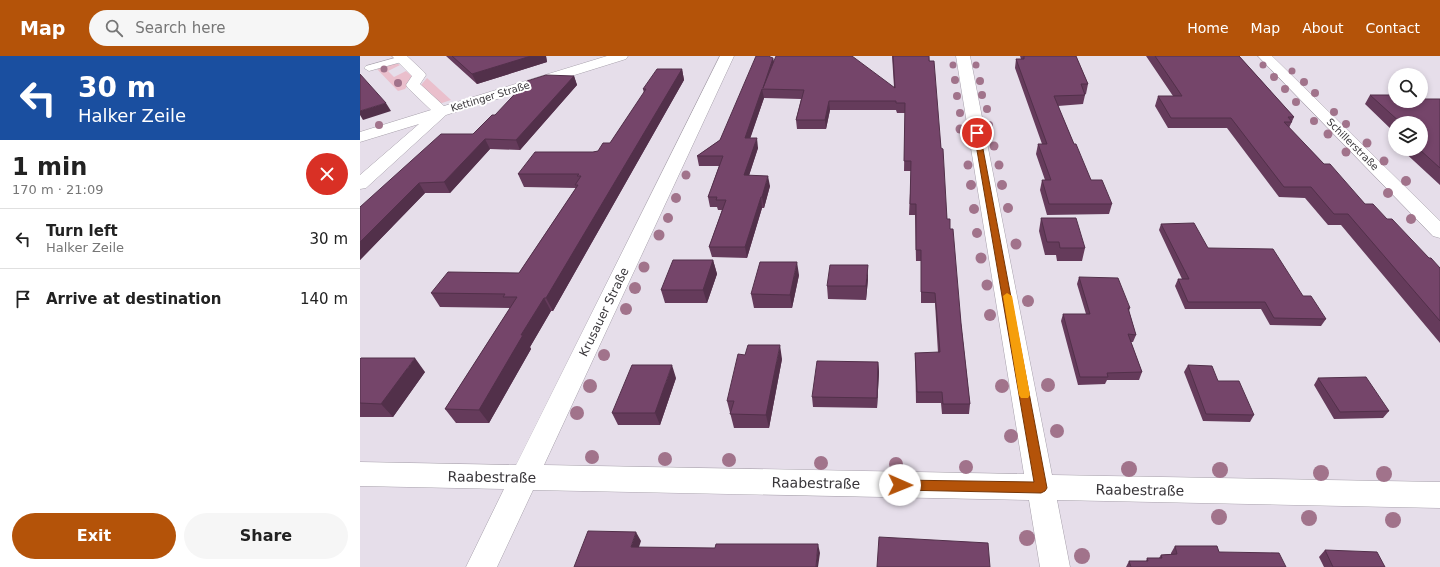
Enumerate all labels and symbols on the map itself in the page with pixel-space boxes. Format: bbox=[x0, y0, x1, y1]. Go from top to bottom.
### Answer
street label: Kettinger Straße bbox=[449, 79, 531, 114]
pin bbox=[960, 116, 994, 150]
street label: Schillerstraße bbox=[1325, 116, 1381, 172]
street label: Krusauer Straße bbox=[576, 265, 632, 359]
position arrow bbox=[879, 464, 921, 506]
street label: Raabestraße bbox=[448, 468, 536, 486]
street label: Raabestraße bbox=[772, 474, 860, 492]
street label: Raabestraße bbox=[1096, 481, 1184, 499]

